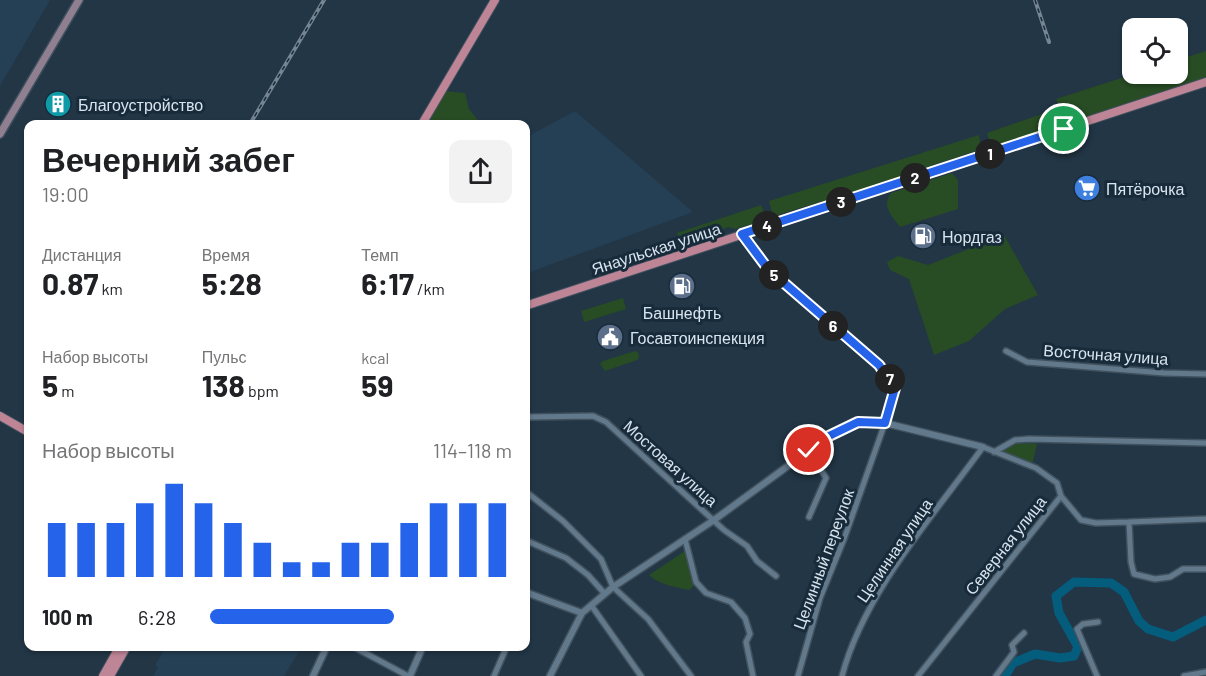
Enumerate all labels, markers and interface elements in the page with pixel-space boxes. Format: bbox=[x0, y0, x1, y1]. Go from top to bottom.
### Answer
map controls bbox=[1122, 18, 1188, 84]
button: locate bbox=[1122, 18, 1188, 84]
building icon: Благоустройство bbox=[43, 89, 73, 119]
place label: Благоустройство bbox=[78, 95, 203, 114]
pin bbox=[1038, 103, 1089, 154]
icon: arrive bbox=[1047, 112, 1080, 145]
text: Вечерний забег bbox=[42, 139, 295, 179]
pin: 1 bbox=[975, 139, 1005, 169]
button: share bbox=[449, 140, 512, 203]
text: 1 bbox=[987, 144, 993, 163]
pin: 2 bbox=[900, 163, 930, 193]
text: 2 bbox=[911, 168, 919, 187]
supermarket icon: Пятёрочка bbox=[1072, 173, 1102, 203]
place label: Пятёрочка bbox=[1106, 179, 1185, 198]
text: 19:00 bbox=[42, 182, 89, 206]
pin: 3 bbox=[826, 187, 856, 217]
text: 3 bbox=[837, 192, 845, 211]
pin: 4 bbox=[752, 211, 782, 241]
text: 4 bbox=[762, 216, 772, 235]
street label: Янаульская улица bbox=[589, 218, 723, 278]
fuel station icon: Нордгаз bbox=[908, 221, 938, 251]
place label: Нордгаз bbox=[942, 227, 1002, 246]
text: Дистанция bbox=[42, 245, 121, 264]
text: Время bbox=[202, 245, 250, 264]
text: Темп bbox=[361, 245, 399, 264]
pin: 5 bbox=[759, 260, 789, 290]
text: 0.87 bbox=[42, 265, 98, 301]
text: 5:28 bbox=[202, 265, 262, 301]
text: 6:17 bbox=[361, 265, 414, 301]
text: 5 bbox=[770, 265, 778, 284]
fuel station icon: Башнефть bbox=[667, 271, 697, 301]
text: km bbox=[98, 279, 123, 298]
text: /km bbox=[414, 279, 445, 298]
place label: Башнефть bbox=[643, 303, 721, 322]
pin: 6 bbox=[818, 311, 848, 341]
text: 6 bbox=[829, 316, 837, 335]
public building icon: Госавтоинспекция bbox=[595, 322, 625, 352]
place label: Госавтоинспекция bbox=[630, 328, 765, 347]
street label: Восточная улица bbox=[1043, 340, 1169, 368]
text: Набор высоты bbox=[42, 347, 148, 366]
text: Пульс bbox=[202, 347, 246, 366]
text: kcal bbox=[361, 348, 389, 367]
pin: 7 bbox=[875, 364, 905, 394]
text: 5 bbox=[42, 367, 58, 403]
text: 138 bbox=[202, 367, 245, 403]
text: 59 bbox=[361, 367, 393, 403]
text: 7 bbox=[886, 369, 894, 388]
text: m bbox=[58, 381, 75, 400]
text: bpm bbox=[245, 381, 279, 400]
street label: Мостовая улица bbox=[620, 416, 722, 510]
pin bbox=[783, 424, 834, 475]
icon: check bbox=[792, 433, 825, 466]
text: Набор высоты bbox=[42, 438, 175, 462]
text: 114–118 m bbox=[433, 438, 512, 462]
street label: Целинный переулок bbox=[789, 485, 858, 632]
street label: Северная улица bbox=[961, 492, 1050, 598]
street label: Целинная улица bbox=[852, 494, 936, 605]
text: 100 m bbox=[42, 605, 93, 629]
text: 6:28 bbox=[138, 605, 176, 629]

